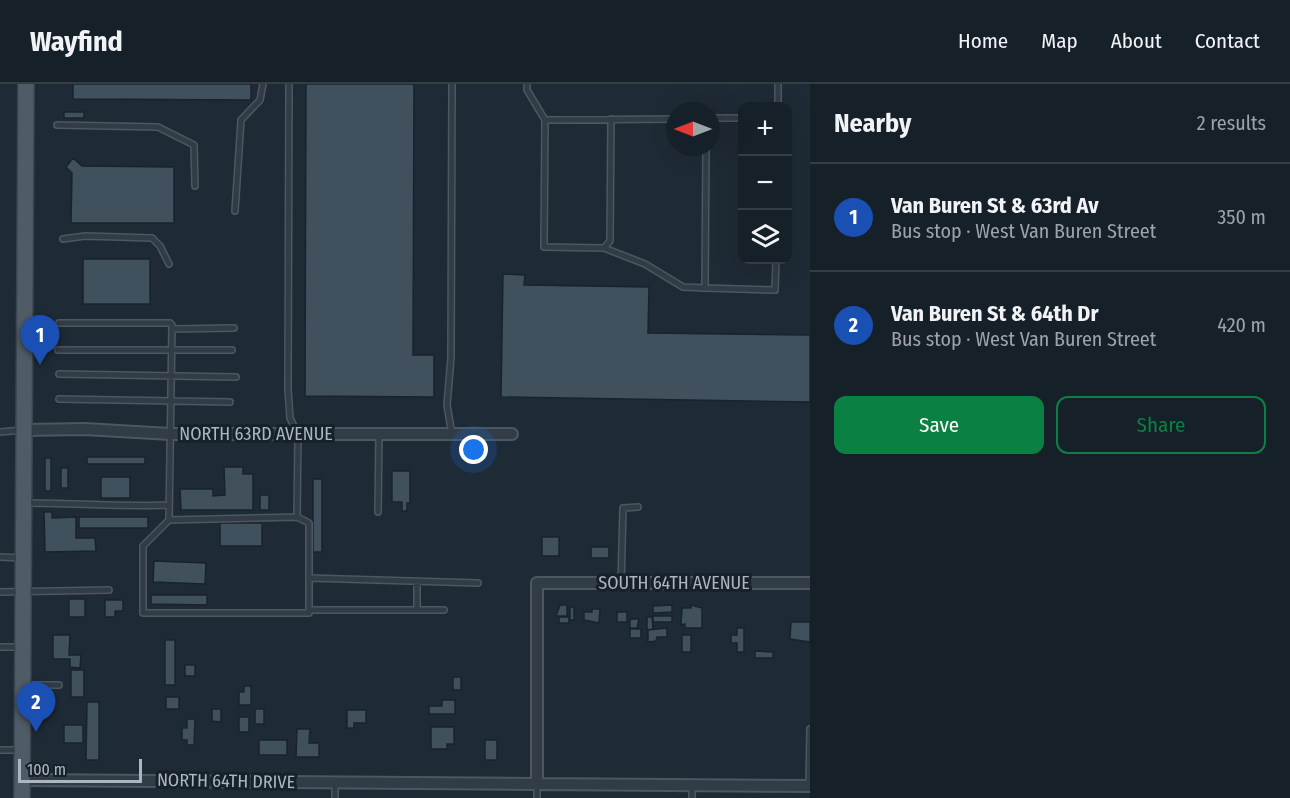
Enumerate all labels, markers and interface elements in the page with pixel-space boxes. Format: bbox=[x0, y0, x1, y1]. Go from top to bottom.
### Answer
text: Wayfind bbox=[30, 25, 123, 58]
text: Home bbox=[958, 28, 1008, 54]
text: Map bbox=[1041, 28, 1078, 54]
text: About bbox=[1111, 28, 1162, 54]
text: Contact bbox=[1195, 28, 1260, 54]
north arrow bbox=[666, 102, 720, 156]
map controls bbox=[738, 102, 792, 264]
button: + bbox=[738, 102, 792, 156]
text: Nearby bbox=[834, 108, 911, 139]
text: 2 results bbox=[1197, 111, 1266, 135]
button: − bbox=[738, 156, 792, 210]
text: Van Buren St & 63rd Av bbox=[891, 192, 1099, 219]
text: 1 bbox=[849, 205, 858, 229]
text: 350 m bbox=[1217, 205, 1266, 229]
button: layers bbox=[738, 210, 792, 264]
text: Bus stop · West Van Buren Street bbox=[891, 219, 1156, 243]
text: Van Buren St & 64th Dr bbox=[891, 300, 1098, 327]
text: 2 bbox=[849, 313, 858, 337]
text: 420 m bbox=[1217, 313, 1266, 337]
pin: 1 bbox=[20, 316, 60, 365]
text: Bus stop · West Van Buren Street bbox=[891, 327, 1156, 351]
button: Save bbox=[834, 396, 1044, 454]
button: Share bbox=[1056, 396, 1266, 454]
street label: NORTH 63RD AVENUE bbox=[179, 423, 333, 445]
your location bbox=[459, 435, 488, 464]
street label: SOUTH 64TH AVENUE bbox=[598, 572, 750, 594]
pin: 2 bbox=[16, 682, 56, 732]
scale bar bbox=[18, 756, 142, 784]
text: 100 m bbox=[27, 760, 66, 779]
street label: NORTH 64TH DRIVE bbox=[157, 769, 295, 793]

